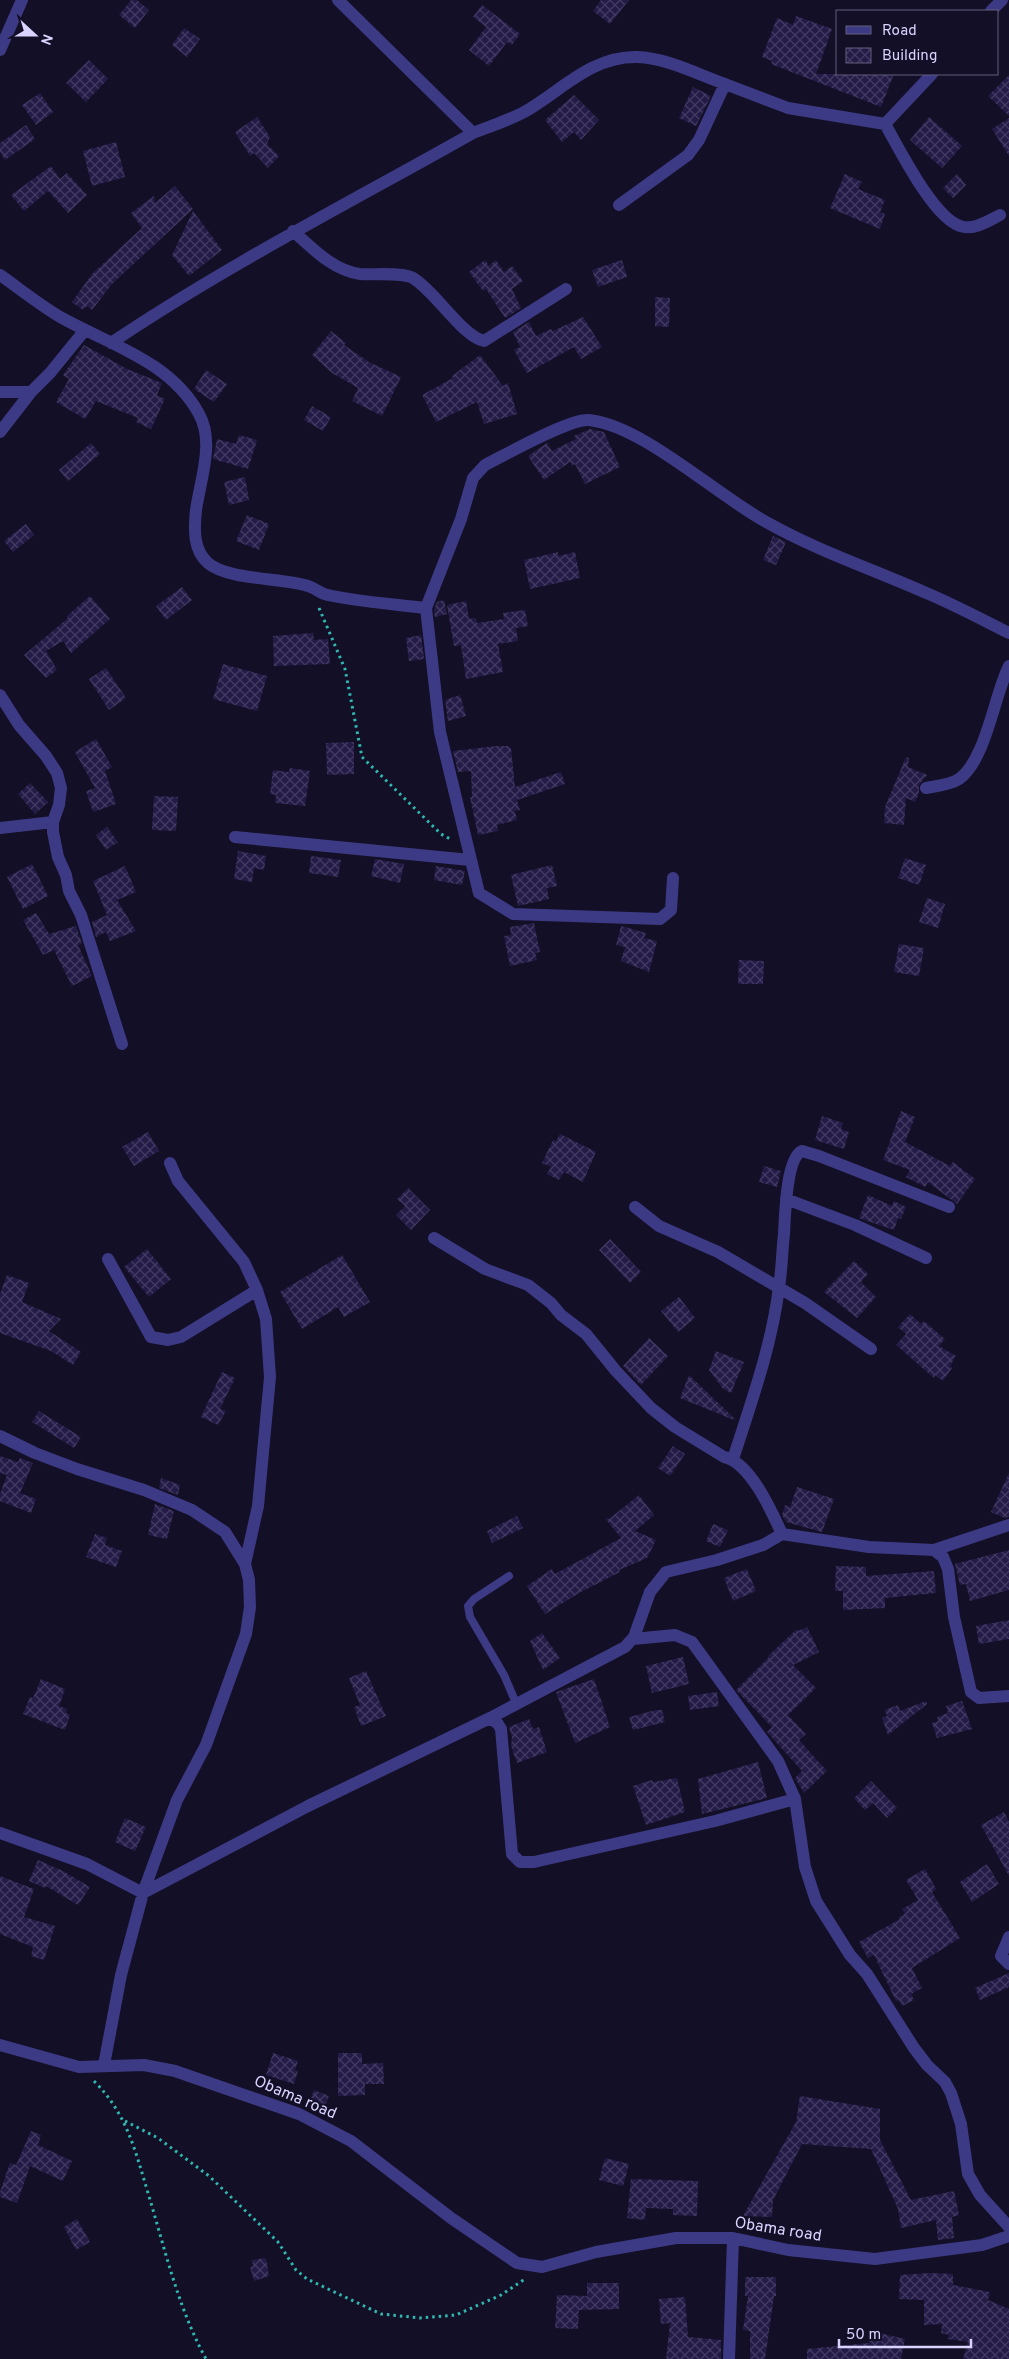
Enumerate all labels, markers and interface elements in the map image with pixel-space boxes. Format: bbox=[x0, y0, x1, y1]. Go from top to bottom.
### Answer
north arrow bbox=[10, 10, 60, 60]
legend bbox=[836, 10, 999, 75]
text: Road bbox=[882, 22, 917, 41]
text: N bbox=[36, 31, 55, 47]
text: Building bbox=[882, 47, 937, 66]
street label: Obama road bbox=[251, 2072, 339, 2124]
street label: Obama road bbox=[733, 2213, 823, 2247]
scale bar bbox=[839, 2316, 972, 2348]
text: 50 m bbox=[846, 2326, 881, 2345]

